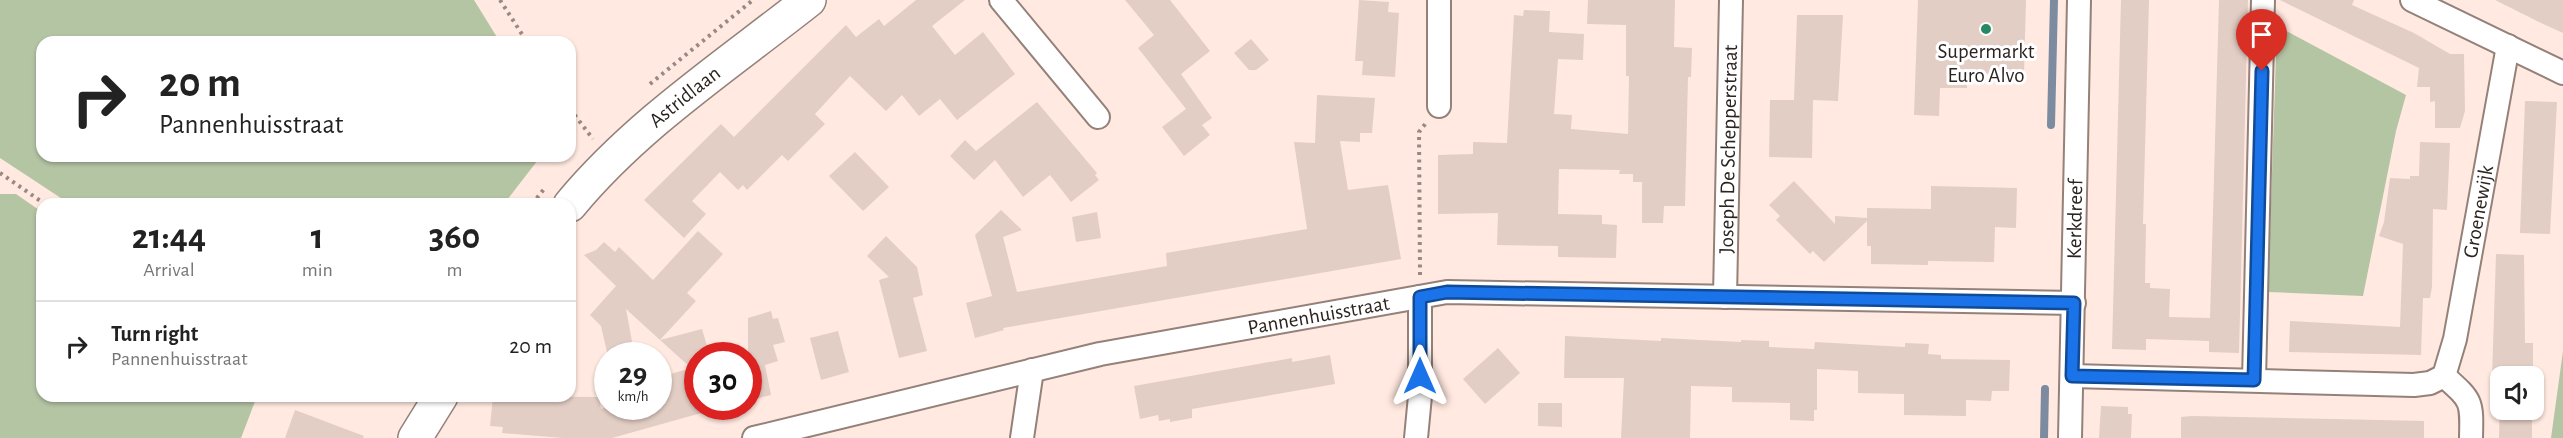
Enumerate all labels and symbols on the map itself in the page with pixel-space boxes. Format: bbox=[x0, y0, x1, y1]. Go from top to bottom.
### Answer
pin bbox=[2236, 9, 2287, 71]
marker: Supermarkt Euro Alvo bbox=[1979, 22, 1993, 36]
place label: Supermarkt Euro Alvo bbox=[1937, 41, 2035, 86]
street label: Joseph De Schepperstraat bbox=[1715, 44, 1741, 254]
street label: Astridlaan bbox=[645, 62, 724, 131]
street label: Groenewijk bbox=[2459, 163, 2497, 260]
street label: Kerkdreef bbox=[2063, 177, 2086, 259]
street label: Pannenhuisstraat bbox=[1246, 292, 1391, 338]
speed limit sign: 30 bbox=[684, 342, 762, 420]
position arrow bbox=[1388, 344, 1452, 408]

